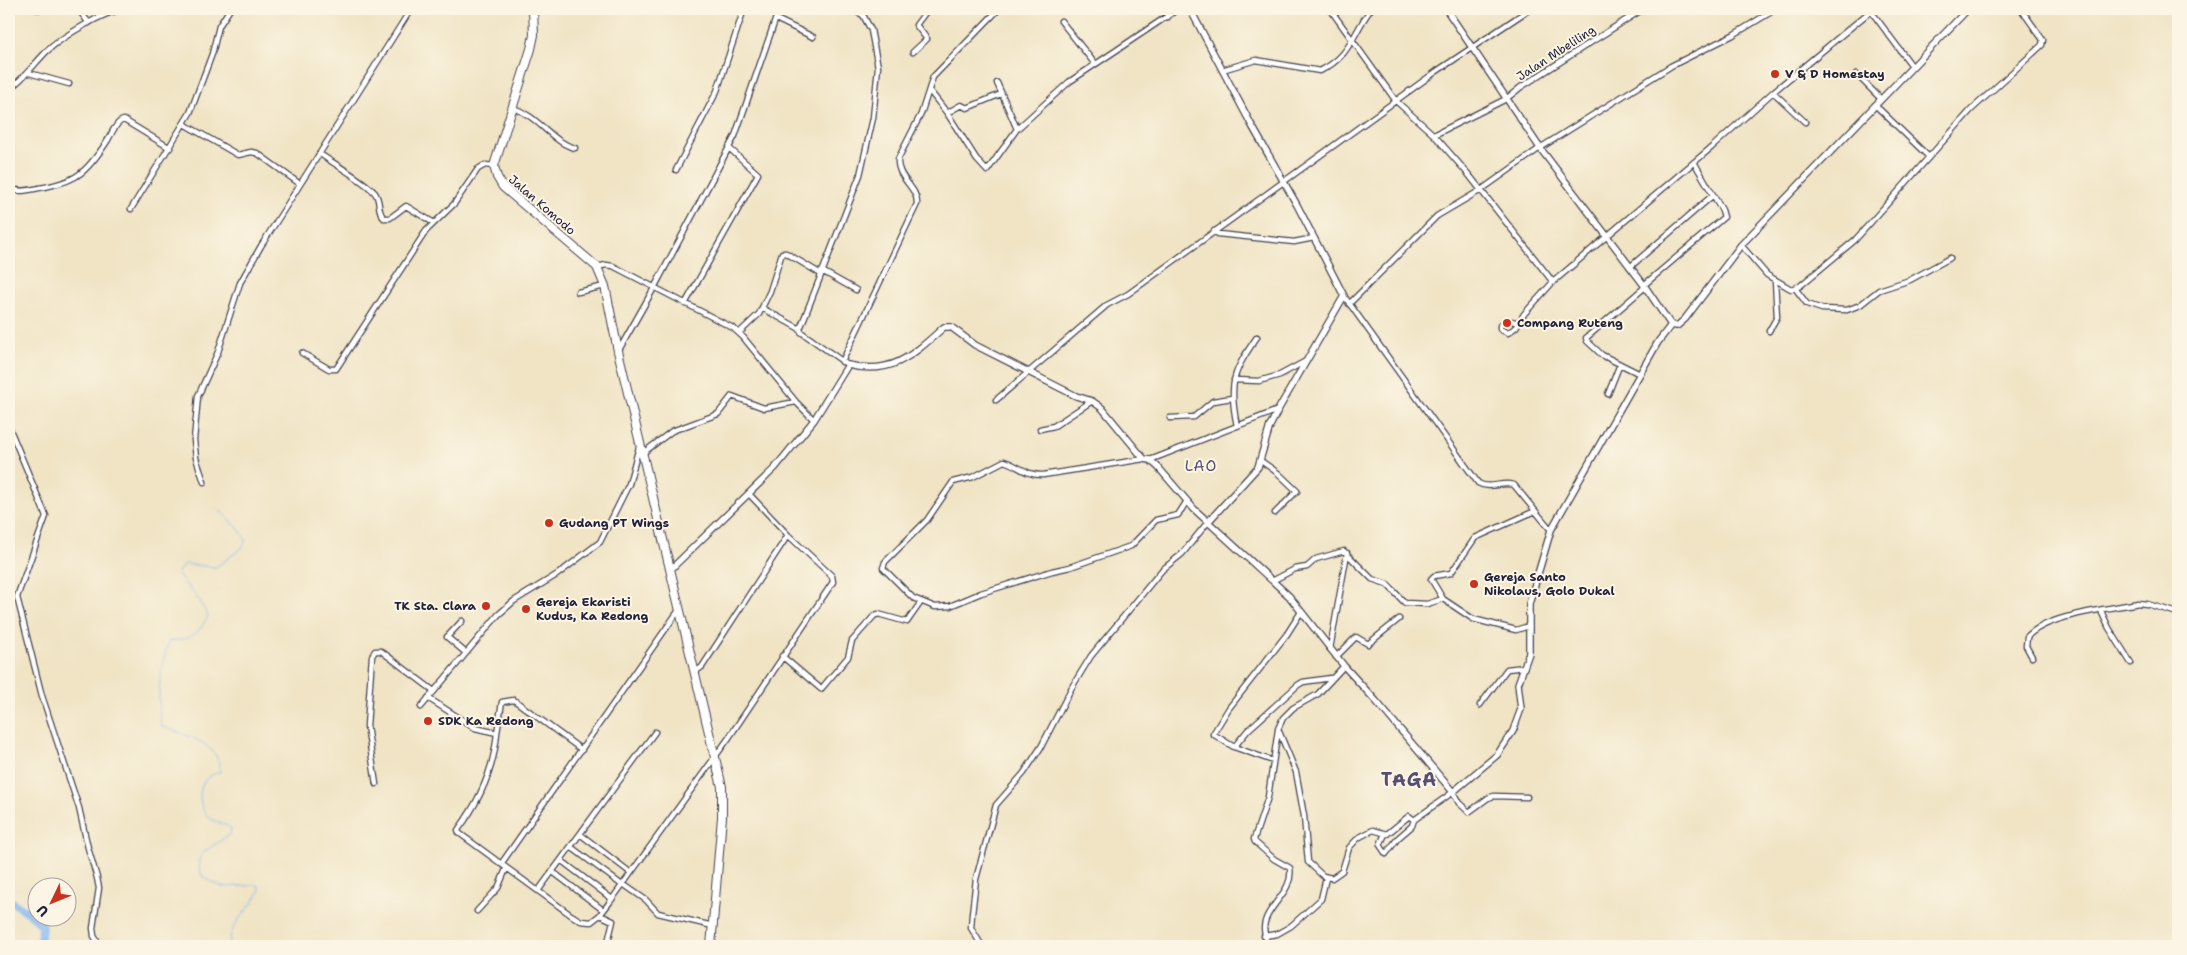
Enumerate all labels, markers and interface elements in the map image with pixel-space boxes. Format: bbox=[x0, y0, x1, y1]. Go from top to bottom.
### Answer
street label: Jalan Mbeliling bbox=[1514, 22, 1598, 84]
place label: V & D Homestay bbox=[1785, 66, 1884, 82]
marker: V & D Homestay bbox=[1769, 68, 1781, 80]
street label: Jalan Komodo bbox=[505, 172, 579, 238]
place label: Compang Ruteng bbox=[1517, 315, 1623, 331]
marker: Compang Ruteng bbox=[1501, 317, 1513, 329]
district label: LAO bbox=[1185, 456, 1217, 476]
place label: Gudang PT Wings bbox=[559, 515, 669, 531]
marker: Gudang PT Wings bbox=[543, 517, 555, 529]
place label: Gereja Santo Nikolaus, Golo Dukal bbox=[1484, 569, 1615, 599]
marker: Gereja Santo Nikolaus, Golo Dukal bbox=[1468, 578, 1480, 590]
place label: Gereja Ekaristi Kudus, Ka Redong bbox=[536, 594, 649, 624]
place label: TK Sta. Clara bbox=[394, 598, 477, 614]
marker: TK Sta. Clara bbox=[480, 600, 492, 612]
marker: Gereja Ekaristi Kudus, Ka Redong bbox=[520, 603, 532, 615]
place label: SDK Ka Redong bbox=[438, 713, 534, 729]
marker: SDK Ka Redong bbox=[422, 715, 434, 727]
district label: TAGA bbox=[1381, 768, 1437, 792]
north arrow bbox=[28, 878, 78, 928]
text: U bbox=[33, 901, 52, 921]

